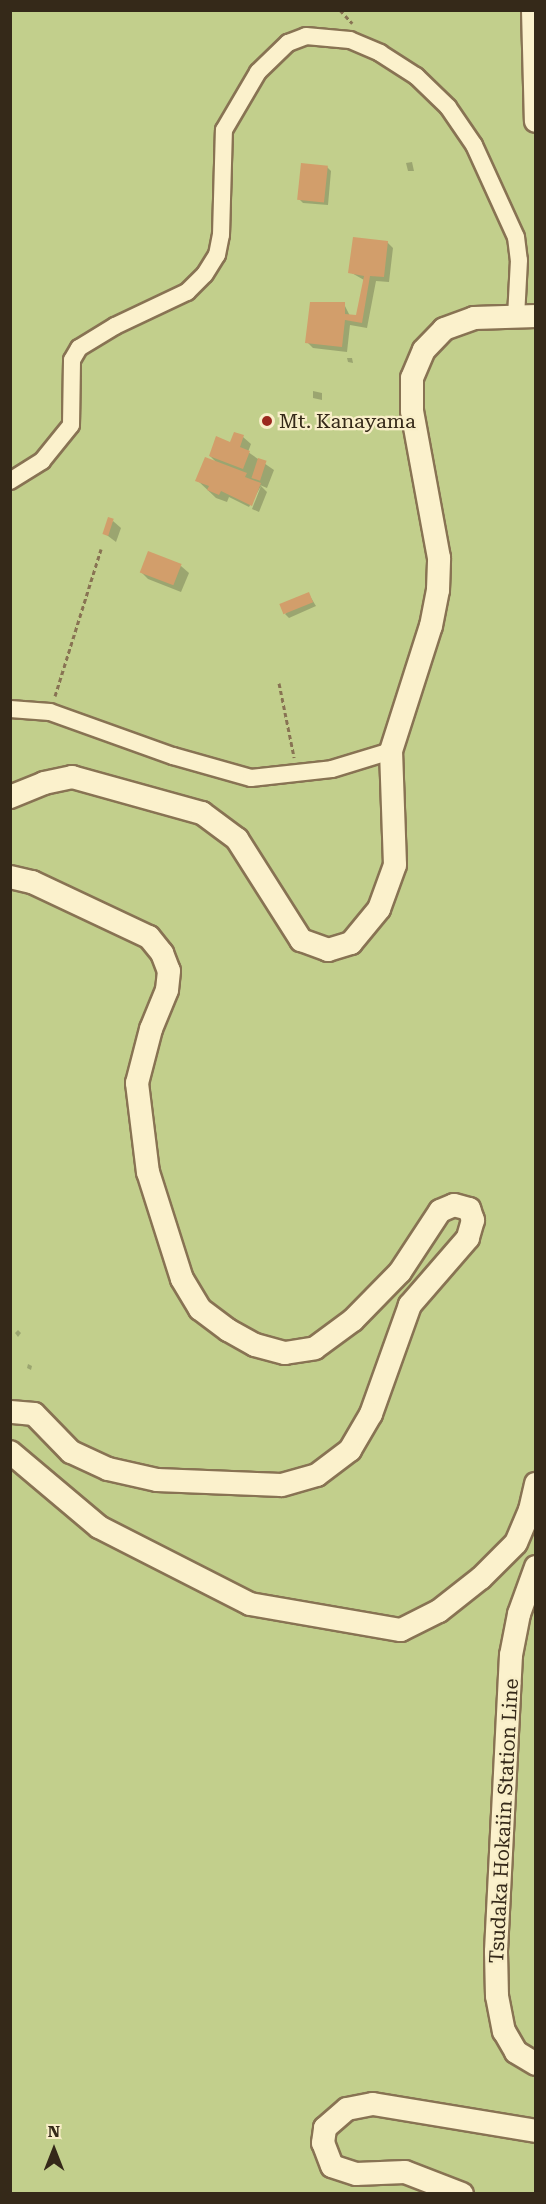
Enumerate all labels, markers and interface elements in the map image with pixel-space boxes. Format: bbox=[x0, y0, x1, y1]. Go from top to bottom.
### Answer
place label: Mt. Kanayama bbox=[279, 409, 416, 433]
marker: Mt. Kanayama bbox=[260, 414, 274, 428]
street label: Tsudaka Hokaiin Station Line bbox=[485, 1678, 523, 1964]
north arrow bbox=[24, 2120, 84, 2180]
text: N bbox=[48, 2122, 60, 2141]

